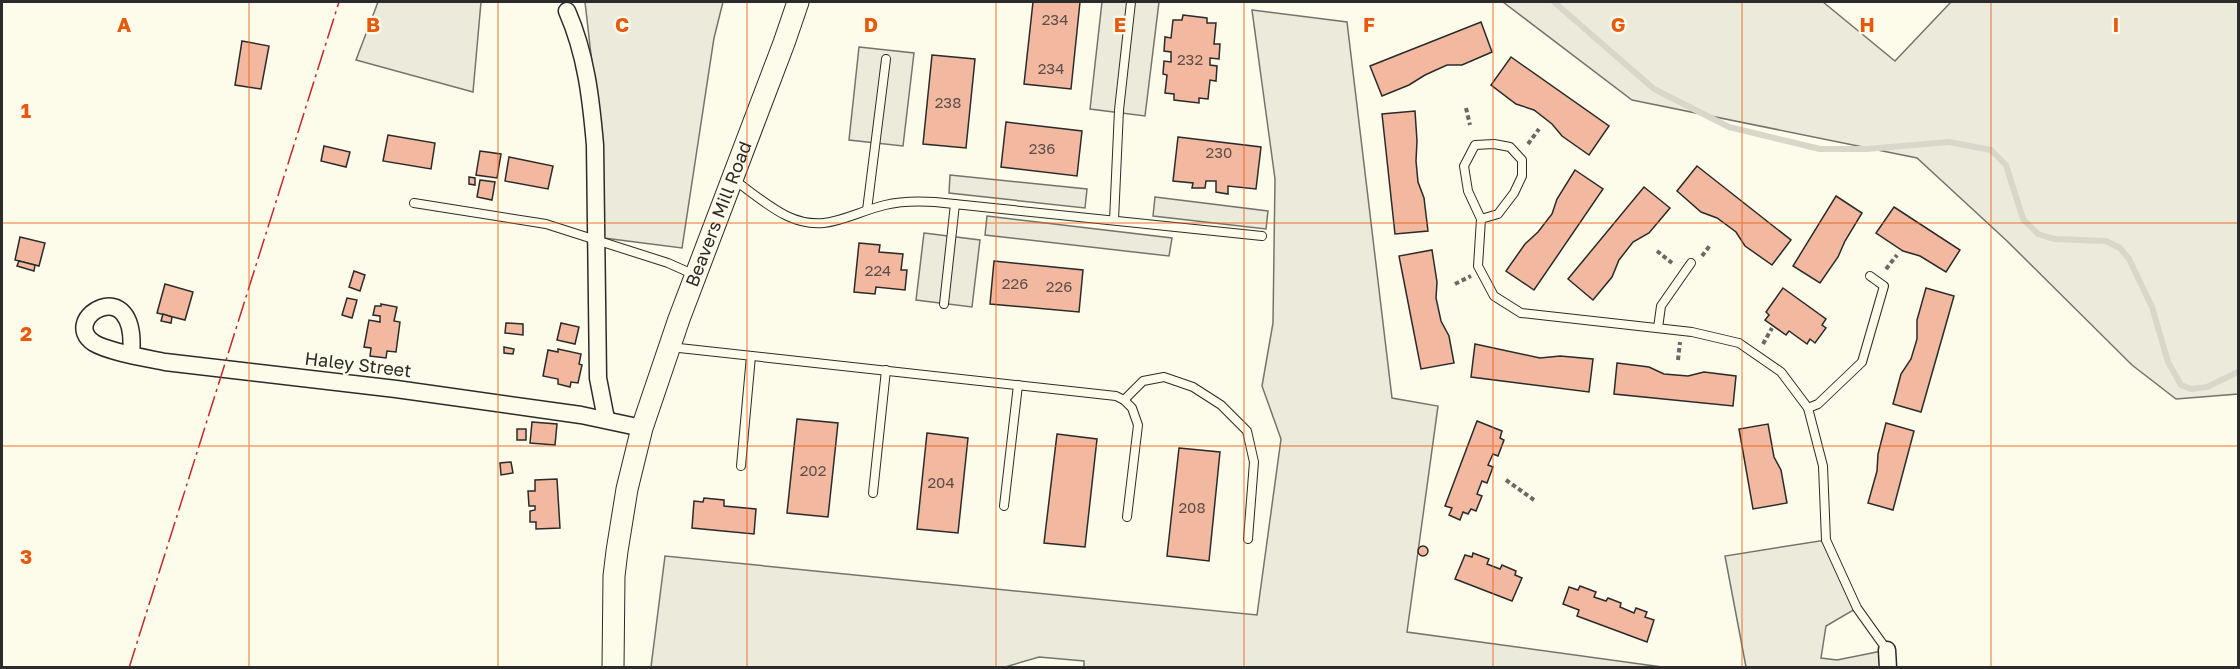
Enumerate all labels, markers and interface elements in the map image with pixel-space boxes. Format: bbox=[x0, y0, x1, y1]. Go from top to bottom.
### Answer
house number: 234 bbox=[1042, 10, 1068, 28]
text: A bbox=[117, 12, 131, 36]
text: B bbox=[366, 12, 380, 36]
text: C bbox=[615, 12, 629, 36]
text: D bbox=[864, 12, 878, 36]
text: E bbox=[1114, 12, 1126, 36]
text: F bbox=[1363, 12, 1375, 36]
text: G bbox=[1611, 12, 1625, 36]
text: H bbox=[1859, 12, 1875, 36]
text: I bbox=[2113, 12, 2119, 36]
house number: 232 bbox=[1177, 50, 1203, 68]
house number: 234 bbox=[1038, 59, 1064, 77]
house number: 238 bbox=[935, 93, 961, 111]
text: 1 bbox=[21, 98, 31, 122]
street label: Beavers Mill Road bbox=[680, 138, 756, 290]
house number: 236 bbox=[1029, 139, 1055, 157]
house number: 230 bbox=[1206, 143, 1232, 161]
house number: 224 bbox=[865, 261, 891, 279]
house number: 226 bbox=[1002, 274, 1028, 292]
house number: 226 bbox=[1046, 277, 1072, 295]
text: 2 bbox=[20, 321, 32, 345]
street label: Haley Street bbox=[303, 347, 413, 381]
house number: 202 bbox=[800, 461, 826, 479]
house number: 204 bbox=[927, 473, 955, 491]
house number: 208 bbox=[1178, 498, 1206, 516]
text: 3 bbox=[20, 544, 32, 568]

